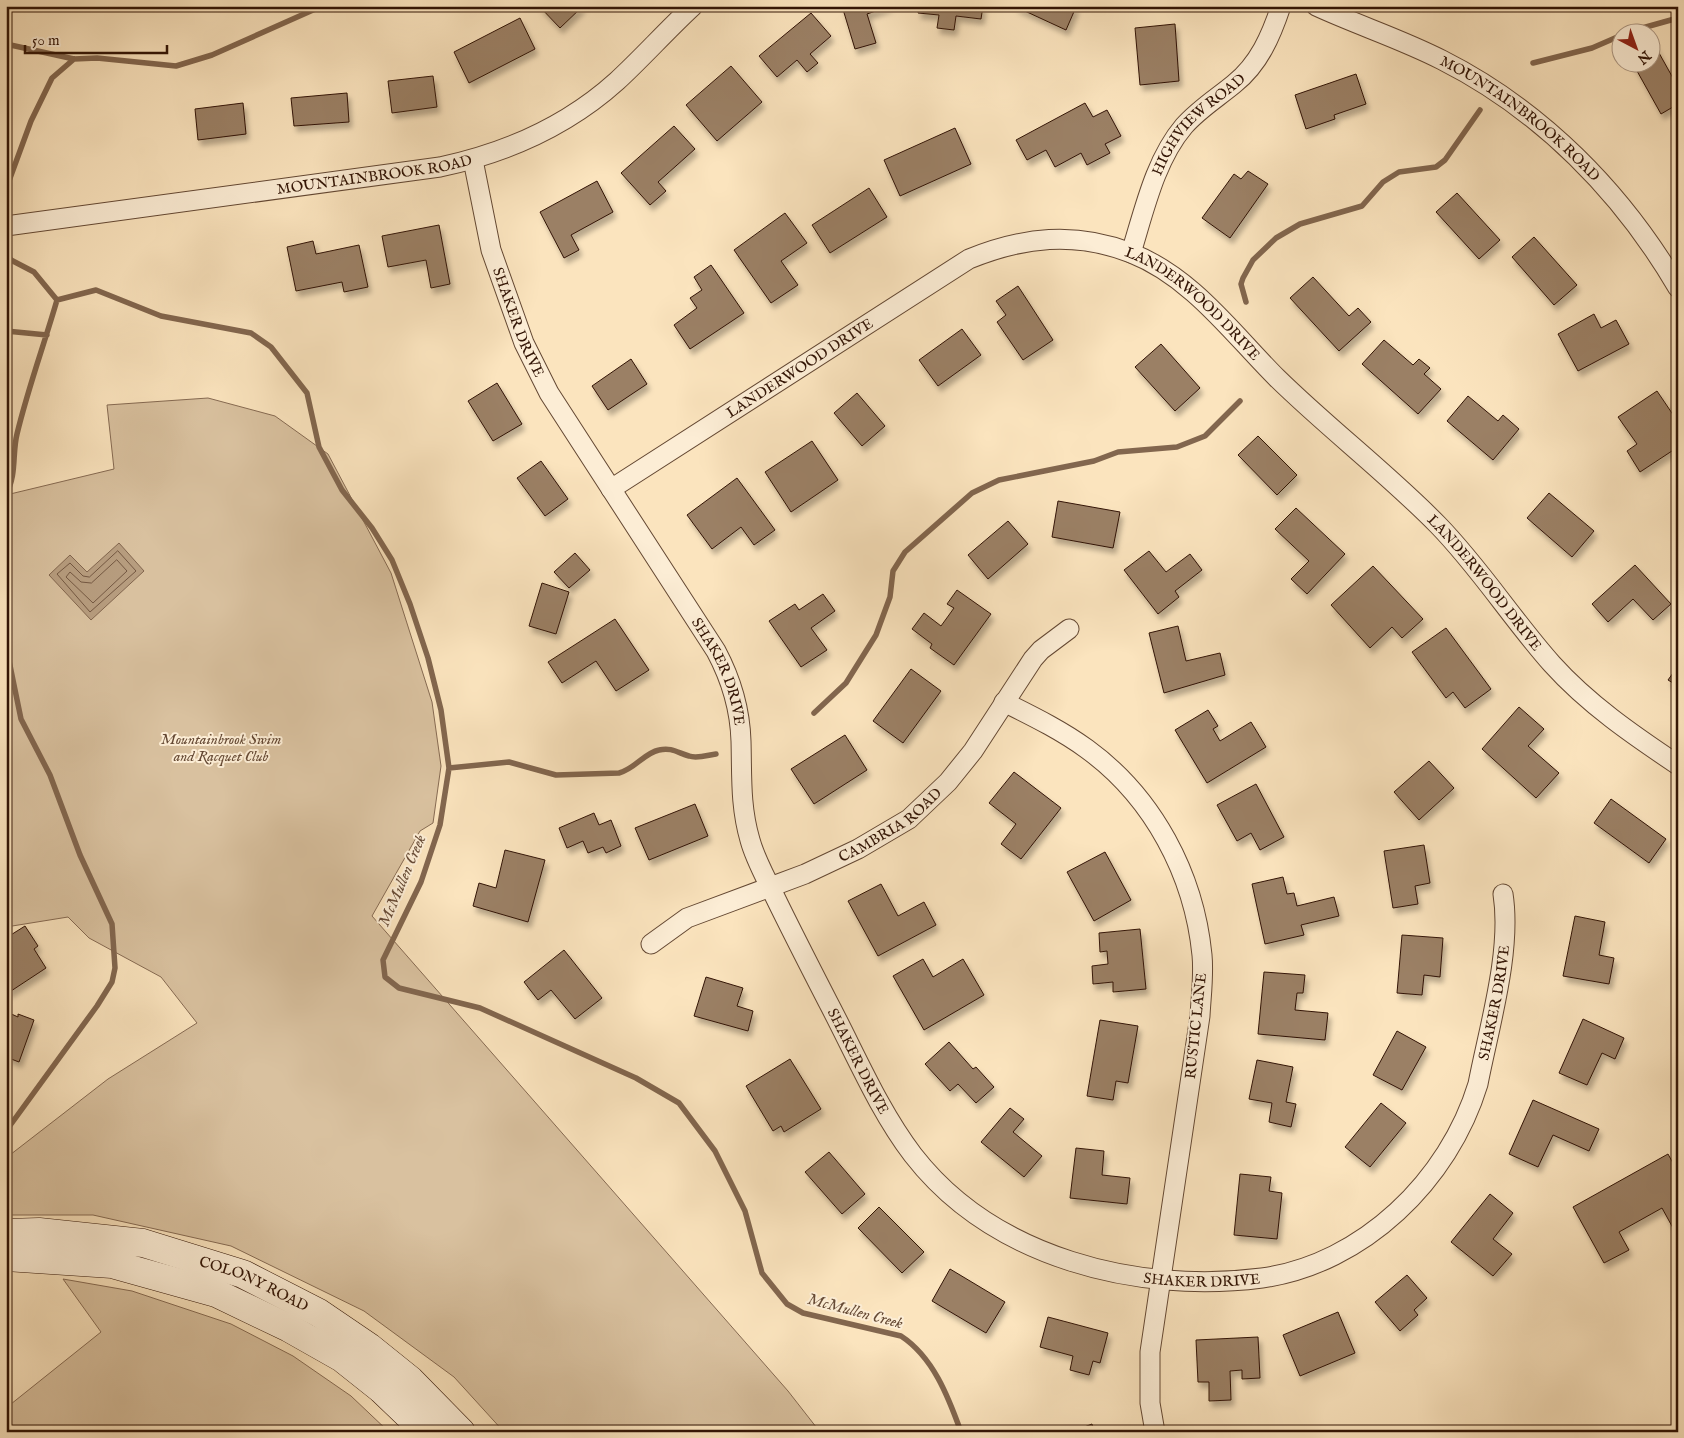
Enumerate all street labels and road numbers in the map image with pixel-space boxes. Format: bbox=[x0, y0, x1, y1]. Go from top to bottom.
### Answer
street label: MOUNTAINBROOK ROAD bbox=[1437, 51, 1604, 185]
street label: HIGHVIEW ROAD bbox=[1147, 69, 1249, 178]
street label: MOUNTAINBROOK ROAD bbox=[276, 150, 474, 199]
street label: LANDERWOOD DRIVE bbox=[1122, 242, 1264, 364]
street label: SHAKER DRIVE bbox=[488, 265, 549, 380]
street label: LANDERWOOD DRIVE bbox=[722, 314, 877, 422]
street label: LANDERWOOD DRIVE bbox=[1423, 510, 1546, 655]
street label: SHAKER DRIVE bbox=[687, 614, 749, 727]
street label: CAMBRIA ROAD bbox=[835, 784, 946, 866]
street label: SHAKER DRIVE bbox=[1474, 944, 1514, 1062]
street label: RUSTIC LANE bbox=[1181, 972, 1211, 1080]
street label: SHAKER DRIVE bbox=[823, 1005, 893, 1118]
street label: COLONY ROAD bbox=[197, 1252, 312, 1316]
street label: SHAKER DRIVE bbox=[1143, 1268, 1261, 1291]

